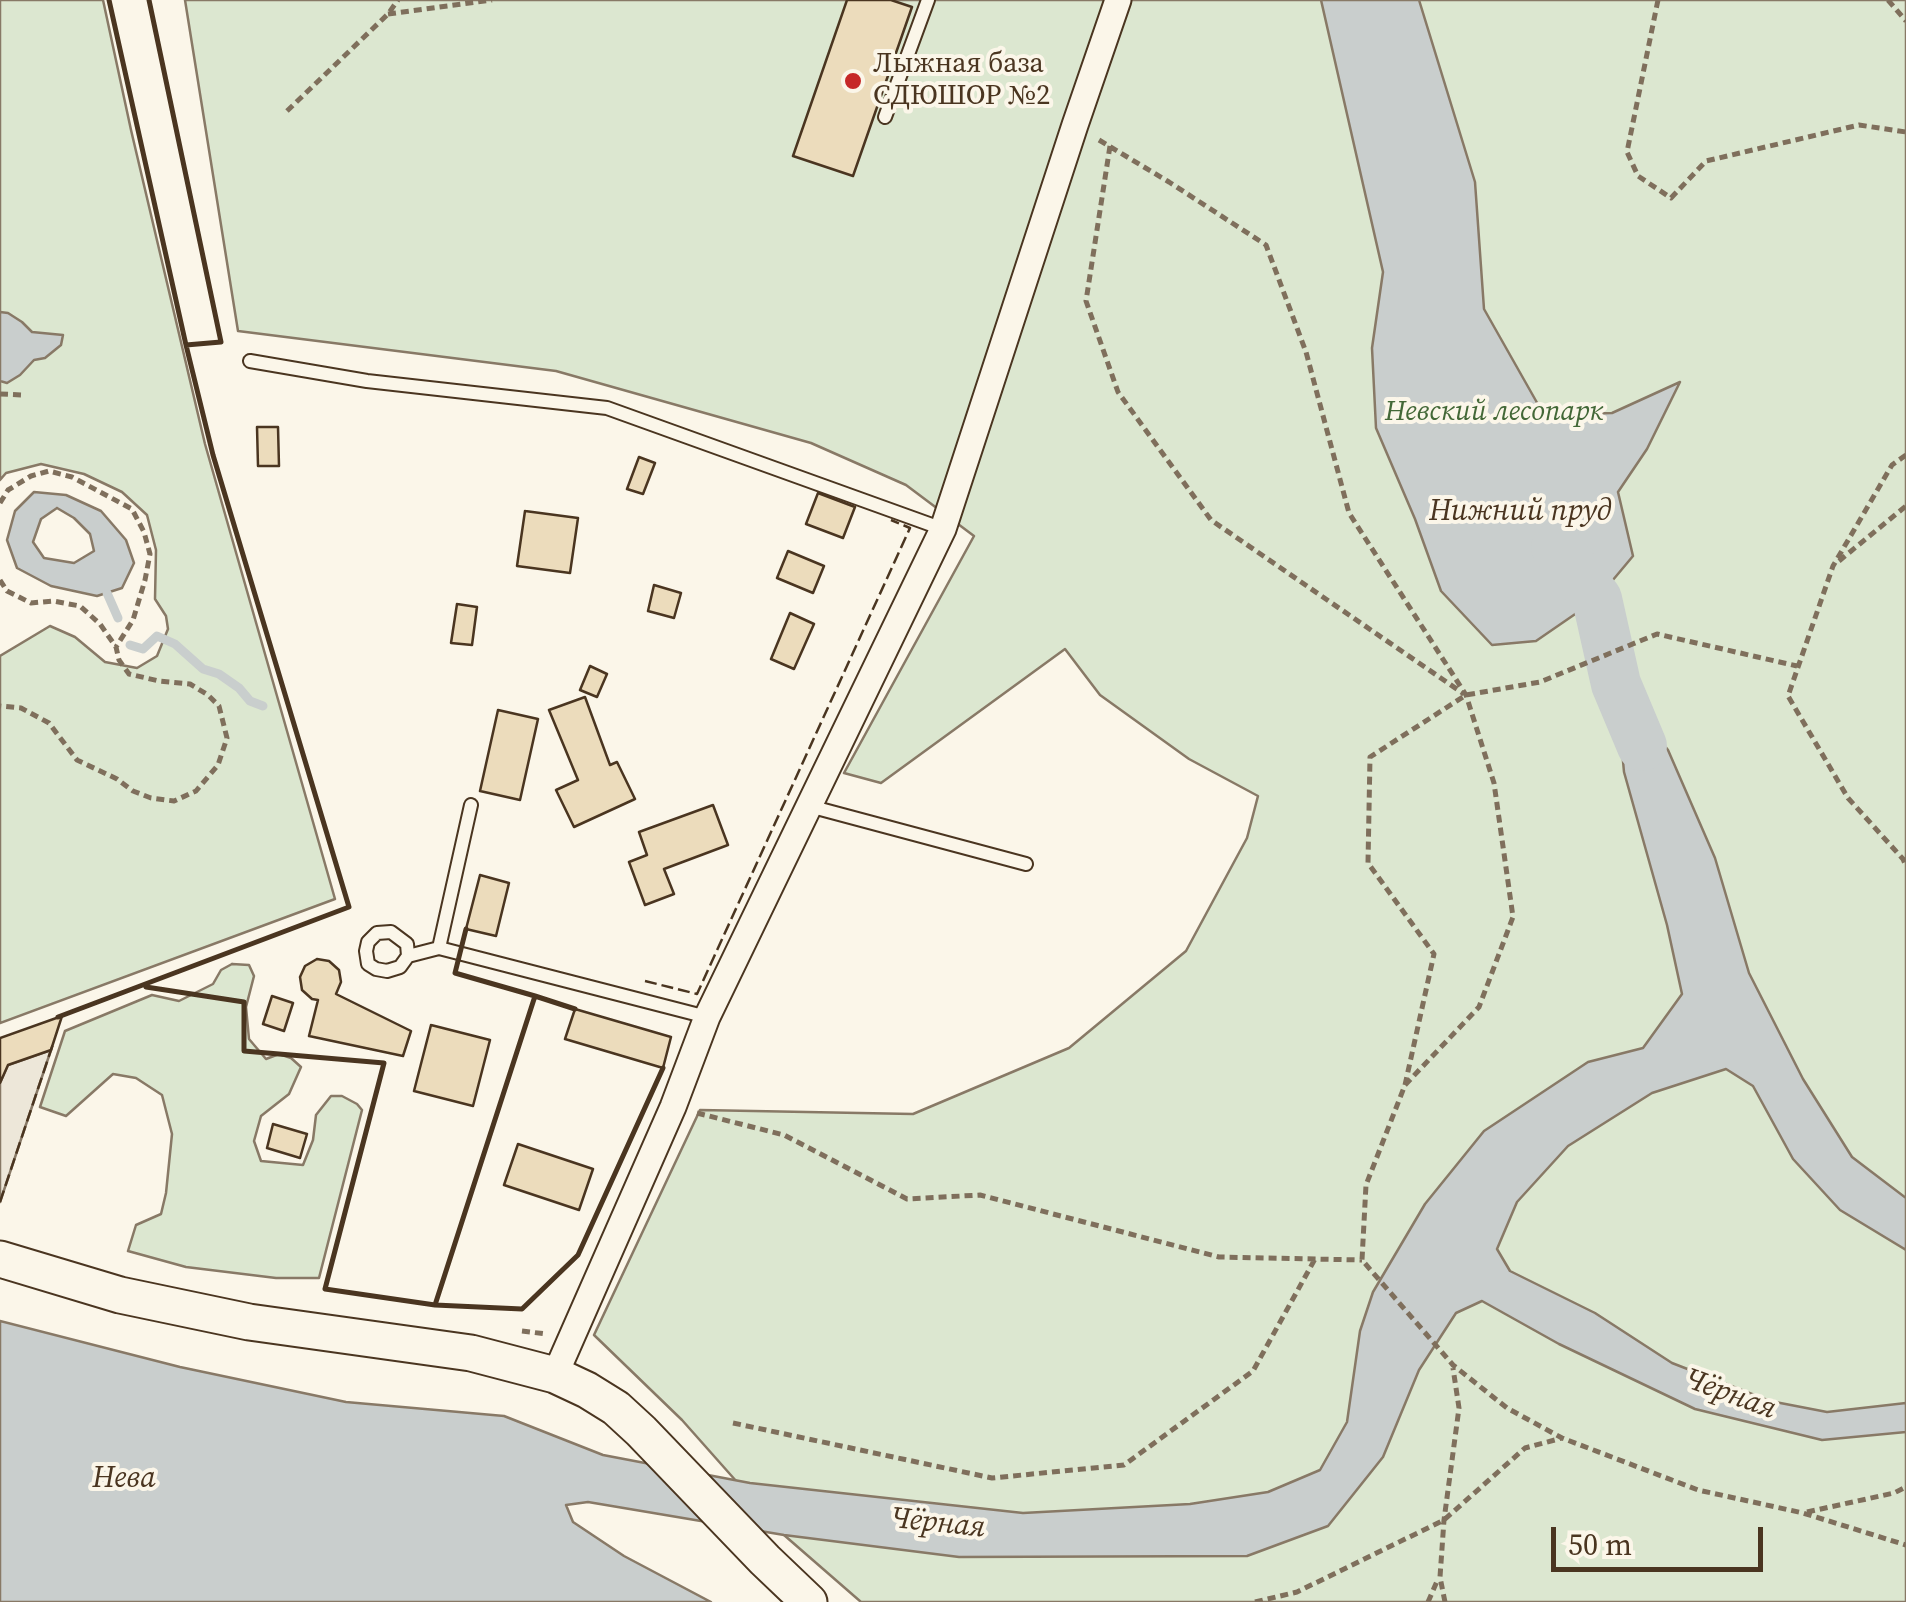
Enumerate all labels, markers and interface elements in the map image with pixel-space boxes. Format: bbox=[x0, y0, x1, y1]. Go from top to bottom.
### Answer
place label: Лыжная база СДЮШОР №2 bbox=[873, 48, 1050, 114]
marker: Лыжная база СДЮШОР №2 bbox=[842, 70, 864, 92]
park label: Невский лесопарк bbox=[1385, 396, 1603, 430]
water label: Нижний пруд bbox=[1429, 494, 1611, 530]
water label: Чёрная bbox=[1679, 1362, 1781, 1428]
water label: Нева bbox=[92, 1461, 156, 1497]
water label: Чёрная bbox=[889, 1501, 987, 1547]
scale bar bbox=[1556, 1507, 1768, 1569]
text: 50 m bbox=[1568, 1524, 1632, 1565]

